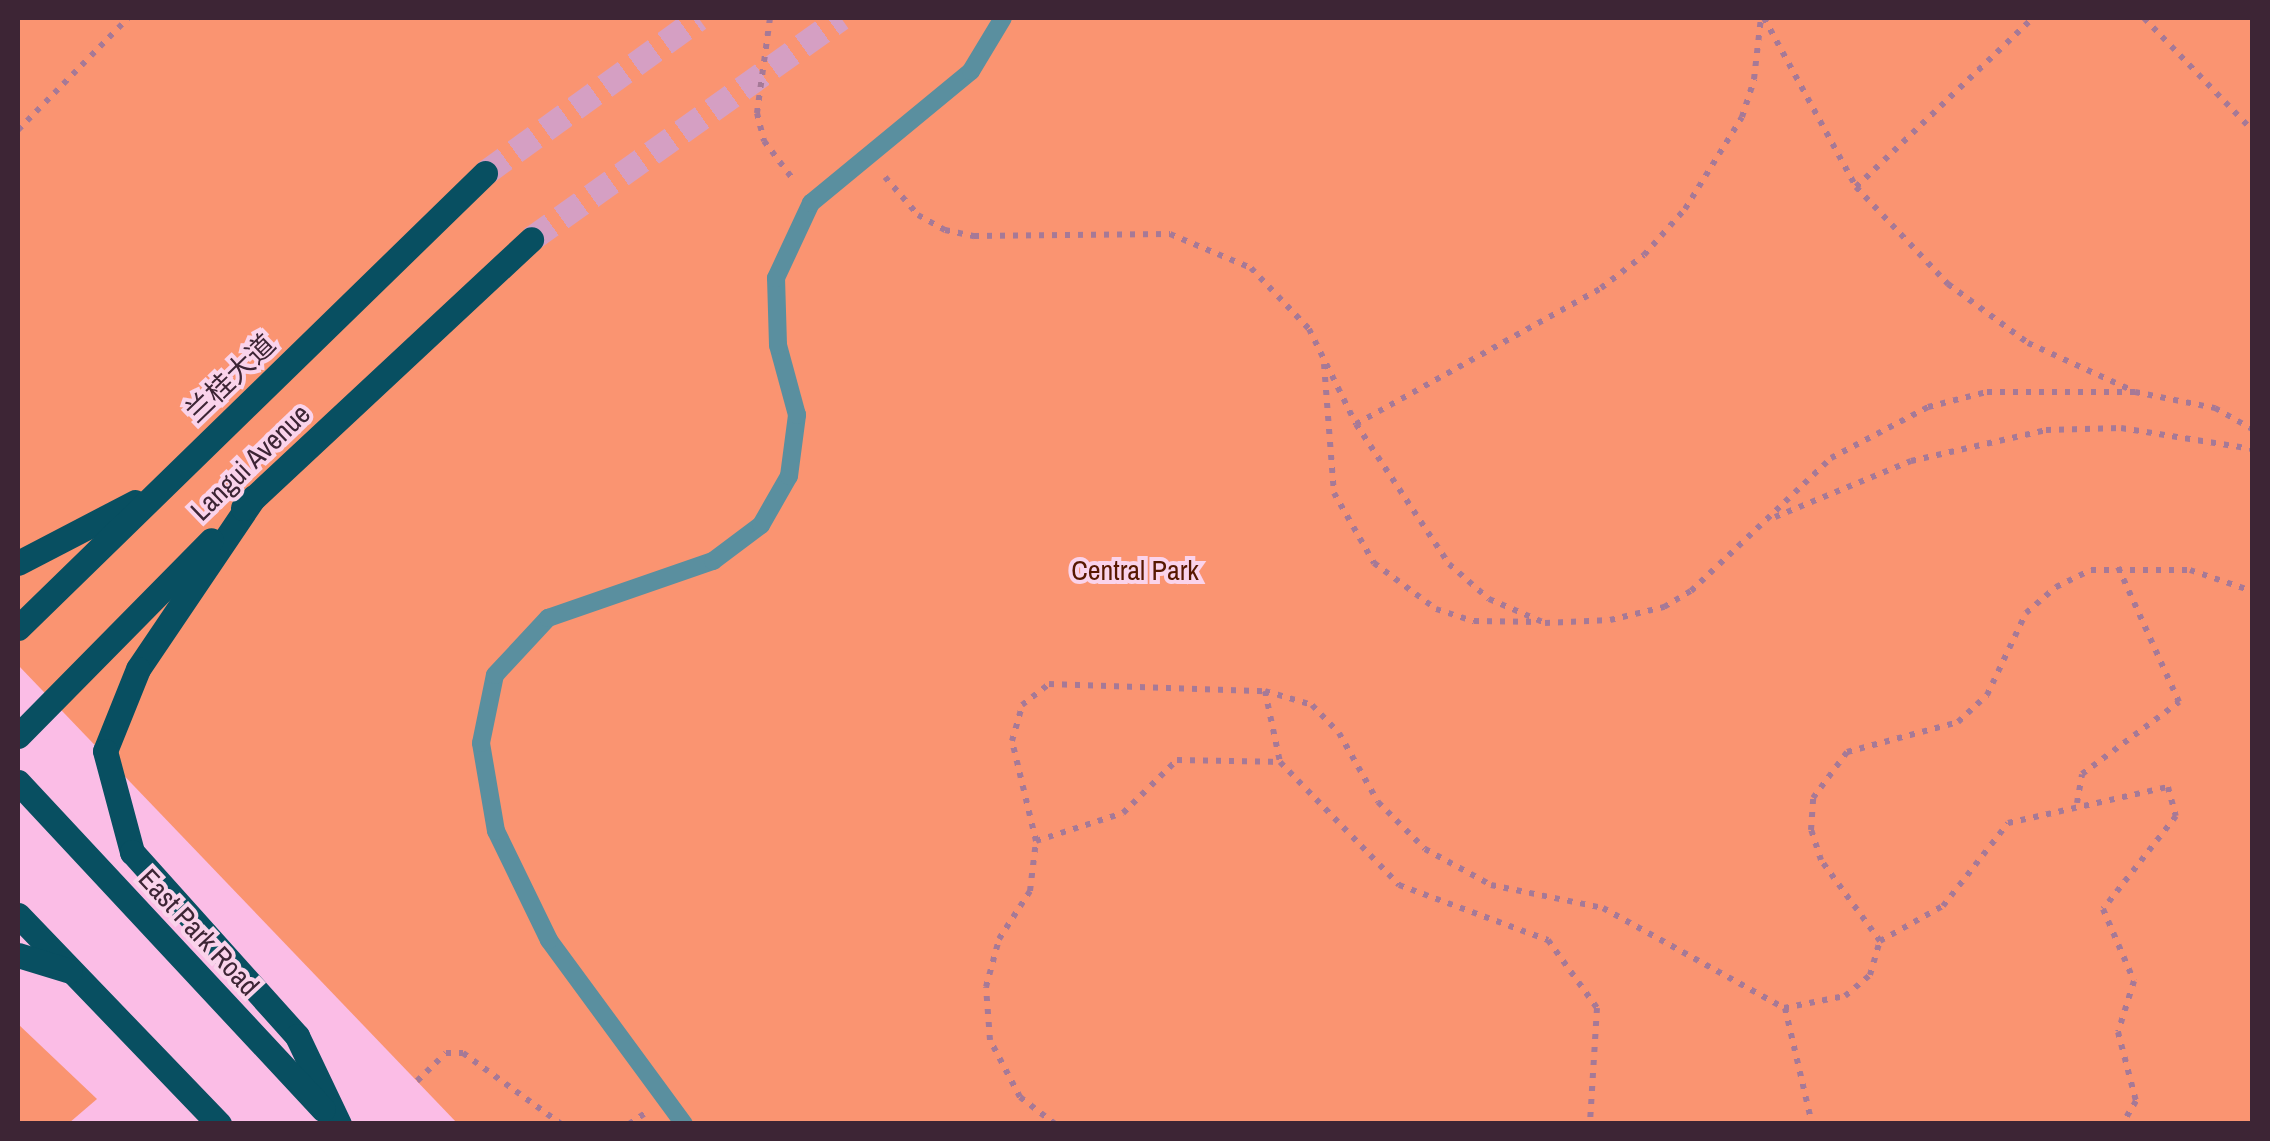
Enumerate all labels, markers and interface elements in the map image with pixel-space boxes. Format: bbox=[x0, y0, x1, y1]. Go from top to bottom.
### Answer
street label: 兰桂大道 bbox=[178, 327, 282, 429]
street label: Langui Avenue bbox=[183, 396, 317, 528]
park label: Central Park bbox=[1071, 553, 1199, 587]
street label: East Park Road bbox=[132, 862, 266, 1002]

